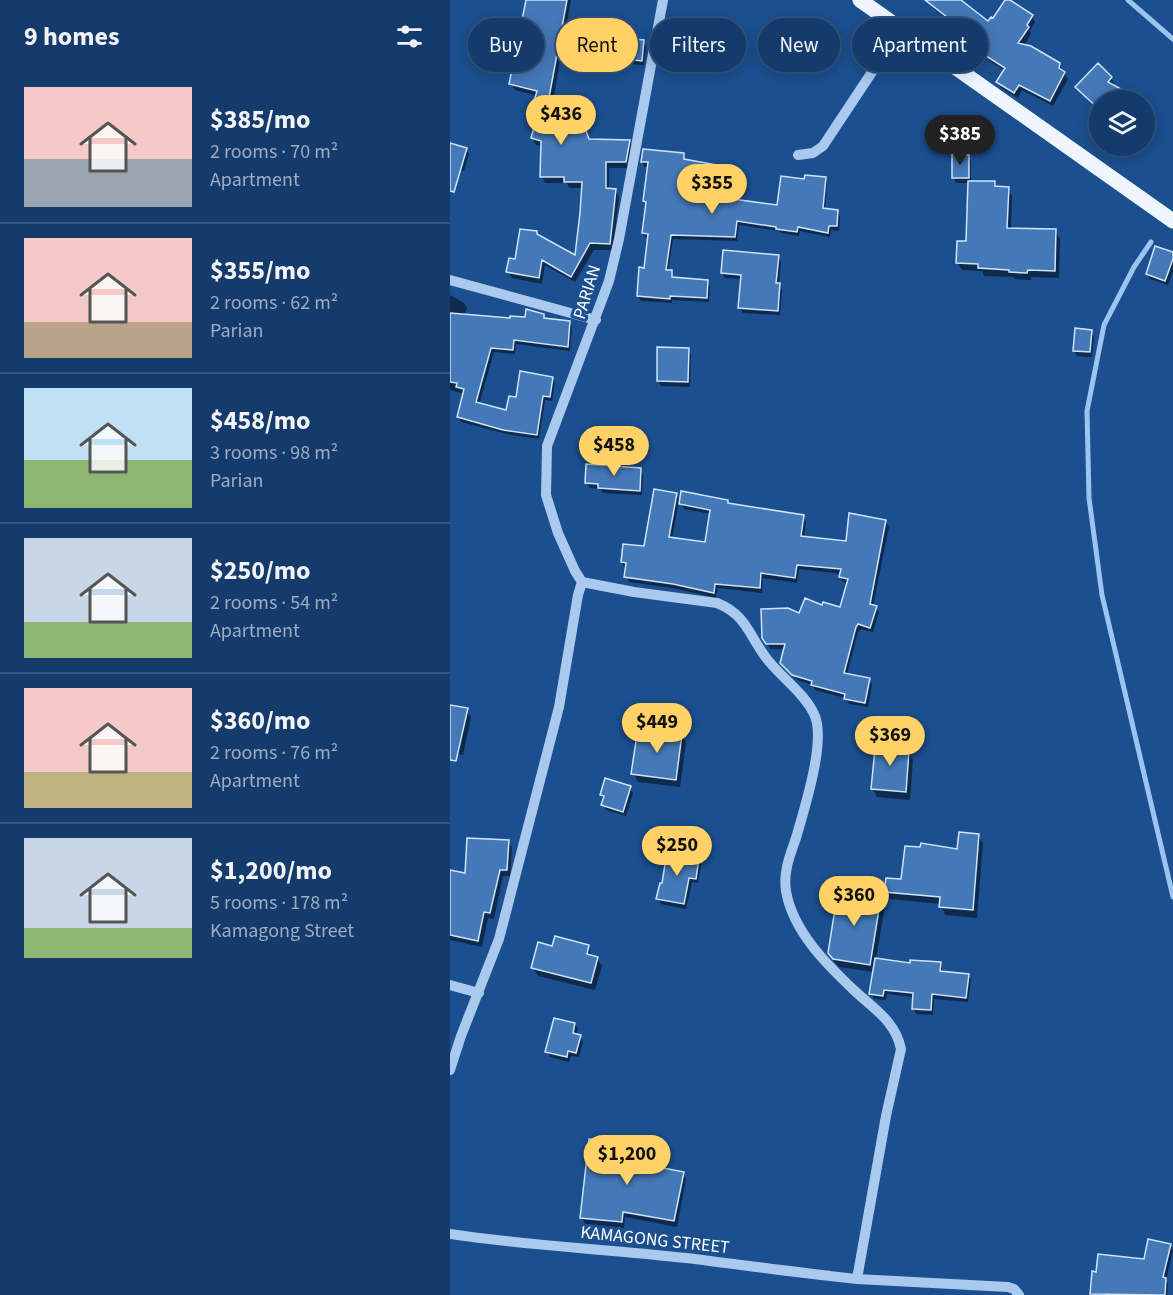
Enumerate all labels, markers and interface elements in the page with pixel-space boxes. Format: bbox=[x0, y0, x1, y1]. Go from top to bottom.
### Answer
text: 9 homes bbox=[24, 18, 119, 55]
chip: Buy bbox=[468, 18, 544, 72]
chip: Rent bbox=[556, 18, 638, 72]
chip: Filters bbox=[650, 18, 746, 72]
chip: New bbox=[758, 18, 840, 72]
chip: Apartment bbox=[852, 18, 988, 72]
icon: filters bbox=[393, 20, 426, 53]
map controls bbox=[1089, 90, 1155, 156]
button: layers bbox=[1089, 90, 1155, 156]
pin: $436 bbox=[525, 95, 597, 146]
text: $436 bbox=[540, 100, 582, 128]
text: $385/mo bbox=[210, 101, 310, 138]
icon: home bbox=[72, 111, 144, 183]
pin: $385 bbox=[924, 115, 996, 166]
text: $385 bbox=[939, 120, 981, 148]
text: 2 rooms · 70 m² bbox=[210, 138, 338, 166]
pin: $355 bbox=[676, 164, 748, 215]
text: Apartment bbox=[210, 166, 300, 194]
text: $355 bbox=[691, 169, 733, 197]
text: $355/mo bbox=[210, 252, 310, 289]
icon: home bbox=[72, 262, 144, 334]
street label: PARIAN bbox=[567, 262, 607, 322]
text: 2 rooms · 62 m² bbox=[210, 289, 338, 317]
text: Parian bbox=[210, 317, 263, 345]
text: $458/mo bbox=[210, 402, 310, 439]
icon: home bbox=[72, 412, 144, 484]
pin: $458 bbox=[578, 426, 650, 477]
text: $458 bbox=[593, 431, 635, 459]
text: 3 rooms · 98 m² bbox=[210, 439, 338, 467]
text: Parian bbox=[210, 467, 263, 495]
text: $250/mo bbox=[210, 552, 310, 589]
icon: home bbox=[72, 562, 144, 634]
text: 2 rooms · 54 m² bbox=[210, 589, 338, 617]
text: Apartment bbox=[210, 617, 300, 645]
text: $360/mo bbox=[210, 702, 310, 739]
pin: $449 bbox=[621, 703, 693, 754]
text: $449 bbox=[636, 708, 678, 736]
icon: home bbox=[72, 712, 144, 784]
pin: $369 bbox=[854, 716, 926, 767]
text: $369 bbox=[869, 721, 911, 749]
text: 2 rooms · 76 m² bbox=[210, 739, 338, 767]
text: Apartment bbox=[210, 767, 300, 795]
pin: $250 bbox=[641, 826, 713, 877]
text: $250 bbox=[656, 831, 698, 859]
text: $1,200/mo bbox=[210, 852, 332, 889]
icon: home bbox=[72, 862, 144, 934]
pin: $360 bbox=[818, 876, 890, 927]
text: $360 bbox=[833, 881, 875, 909]
text: 5 rooms · 178 m² bbox=[210, 889, 348, 917]
text: Kamagong Street bbox=[210, 917, 354, 945]
pin: $1,200 bbox=[578, 1135, 676, 1186]
text: $1,200 bbox=[598, 1140, 656, 1168]
street label: KAMAGONG STREET bbox=[579, 1220, 731, 1260]

